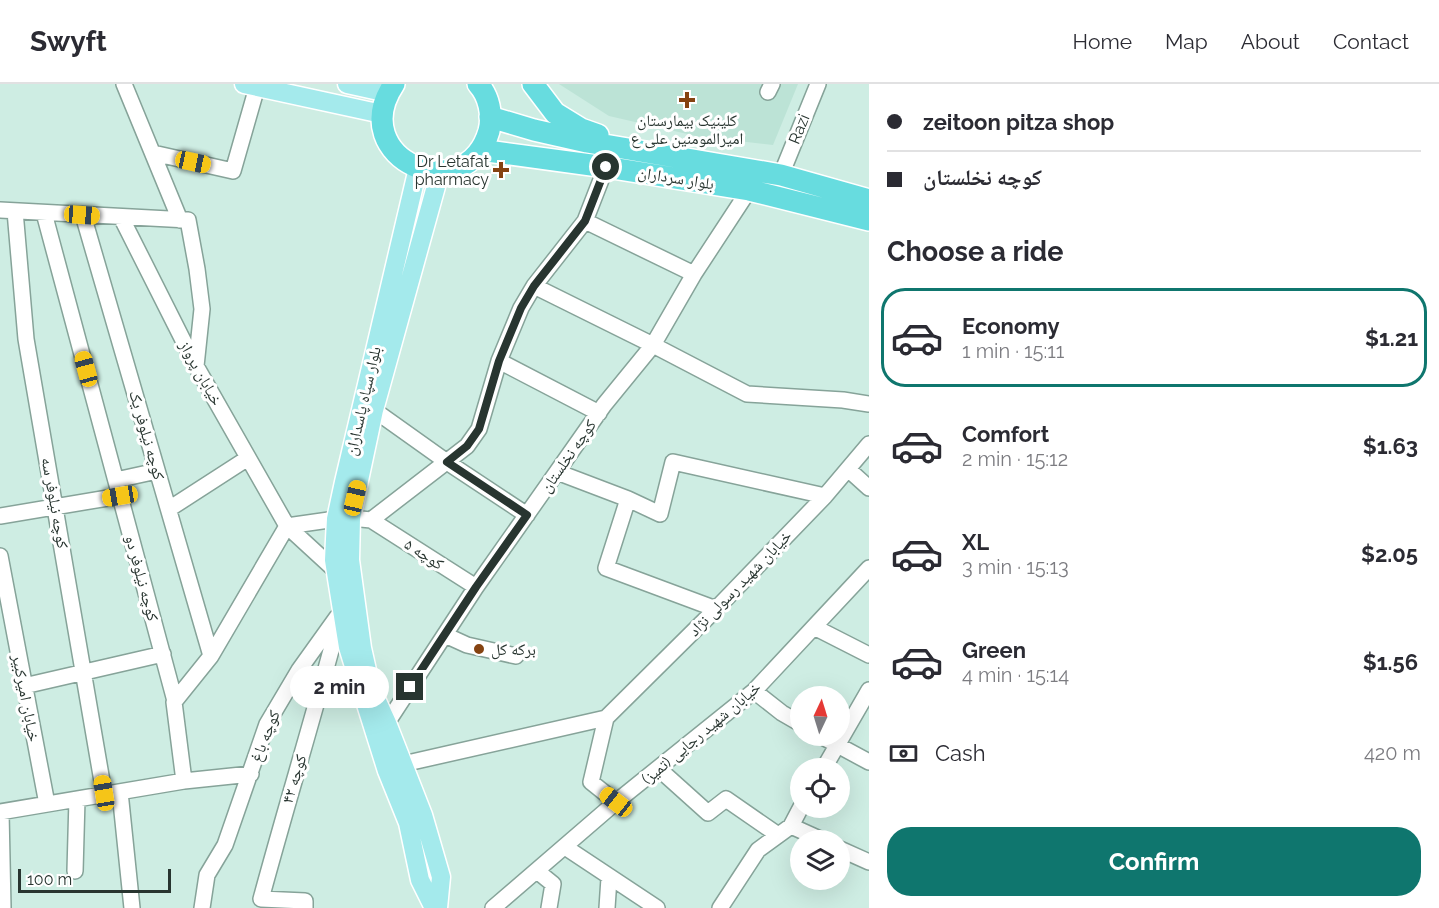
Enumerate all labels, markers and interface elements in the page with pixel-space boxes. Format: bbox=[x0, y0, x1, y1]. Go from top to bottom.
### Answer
text: Swyft bbox=[30, 25, 107, 58]
text: Home bbox=[1073, 29, 1132, 54]
text: Map bbox=[1165, 29, 1208, 54]
text: About bbox=[1241, 29, 1300, 54]
text: Contact bbox=[1333, 29, 1409, 54]
marker: کلینیک بیمارستان امیرالمومنین علی ع bbox=[678, 91, 696, 109]
text: zeitoon pitza shop bbox=[923, 109, 1114, 135]
place label: کلینیک بیمارستان امیرالمومنین علی ع bbox=[631, 111, 743, 149]
street label: Razi bbox=[784, 111, 814, 147]
car bbox=[174, 149, 212, 175]
place label: Dr Letafat pharmacy bbox=[415, 152, 490, 189]
route start bbox=[592, 153, 619, 180]
marker: Dr Letafat pharmacy bbox=[494, 163, 508, 177]
street label: بلوار سرداران bbox=[637, 163, 715, 194]
text: کوچه نخلستان bbox=[923, 164, 1042, 190]
car bbox=[63, 205, 101, 225]
text: Choose a ride bbox=[887, 236, 1063, 267]
icon: car bbox=[890, 311, 944, 365]
text: Economy bbox=[962, 313, 1060, 339]
text: $1.21 bbox=[1365, 325, 1418, 351]
street label: خیابان پرواز bbox=[174, 336, 227, 409]
text: 1 min · 15:11 bbox=[962, 339, 1064, 363]
street label: بلوار سپاه پاسداران bbox=[341, 344, 386, 458]
car bbox=[73, 349, 99, 389]
street label: کوچه نیلوفر یک bbox=[125, 388, 169, 482]
street label: کوچه نخلستان bbox=[536, 416, 601, 497]
icon: car bbox=[890, 419, 944, 473]
text: Comfort bbox=[962, 421, 1049, 447]
text: $1.63 bbox=[1363, 433, 1418, 459]
text: 2 min · 15:12 bbox=[962, 447, 1068, 471]
street label: کوچه نیلوفر سه bbox=[38, 456, 72, 550]
car bbox=[342, 478, 368, 518]
car bbox=[101, 484, 139, 508]
street label: خیابان شهید رسولی نژاد bbox=[685, 526, 796, 641]
icon: car bbox=[890, 527, 944, 581]
text: XL bbox=[962, 529, 989, 555]
street label: کوچه نیلوفر دو bbox=[121, 533, 163, 624]
street label: کوچه ۵ bbox=[401, 534, 447, 574]
text: $2.05 bbox=[1361, 541, 1418, 567]
text: 3 min · 15:13 bbox=[962, 555, 1069, 579]
icon: car bbox=[890, 635, 944, 689]
text: Green bbox=[962, 637, 1026, 663]
place label: برکه کل bbox=[491, 640, 536, 660]
marker: برکه کل bbox=[472, 642, 486, 656]
text: $1.56 bbox=[1363, 649, 1418, 675]
street label: خیابان امیرکبیر bbox=[7, 652, 44, 744]
text: 4 min · 15:14 bbox=[962, 663, 1069, 687]
callout: 2 min bbox=[290, 666, 389, 708]
route end bbox=[396, 673, 423, 700]
text: 2 min bbox=[314, 675, 365, 699]
street label: خیابان شهید رجایی (تمیز) bbox=[638, 678, 765, 789]
north arrow bbox=[790, 686, 850, 746]
map controls bbox=[790, 686, 850, 890]
street label: کوچه باغ bbox=[246, 707, 285, 765]
icon: cash bbox=[887, 737, 920, 770]
text: Cash bbox=[935, 740, 986, 766]
text: 420 m bbox=[1364, 741, 1421, 765]
street label: کوچه ۴۲ bbox=[278, 752, 310, 806]
button: locate bbox=[790, 758, 850, 818]
car bbox=[92, 774, 116, 812]
car bbox=[596, 784, 636, 820]
button: Confirm bbox=[887, 827, 1421, 896]
button: layers bbox=[790, 830, 850, 890]
scale bar bbox=[18, 866, 171, 894]
text: 100 m bbox=[27, 870, 72, 889]

